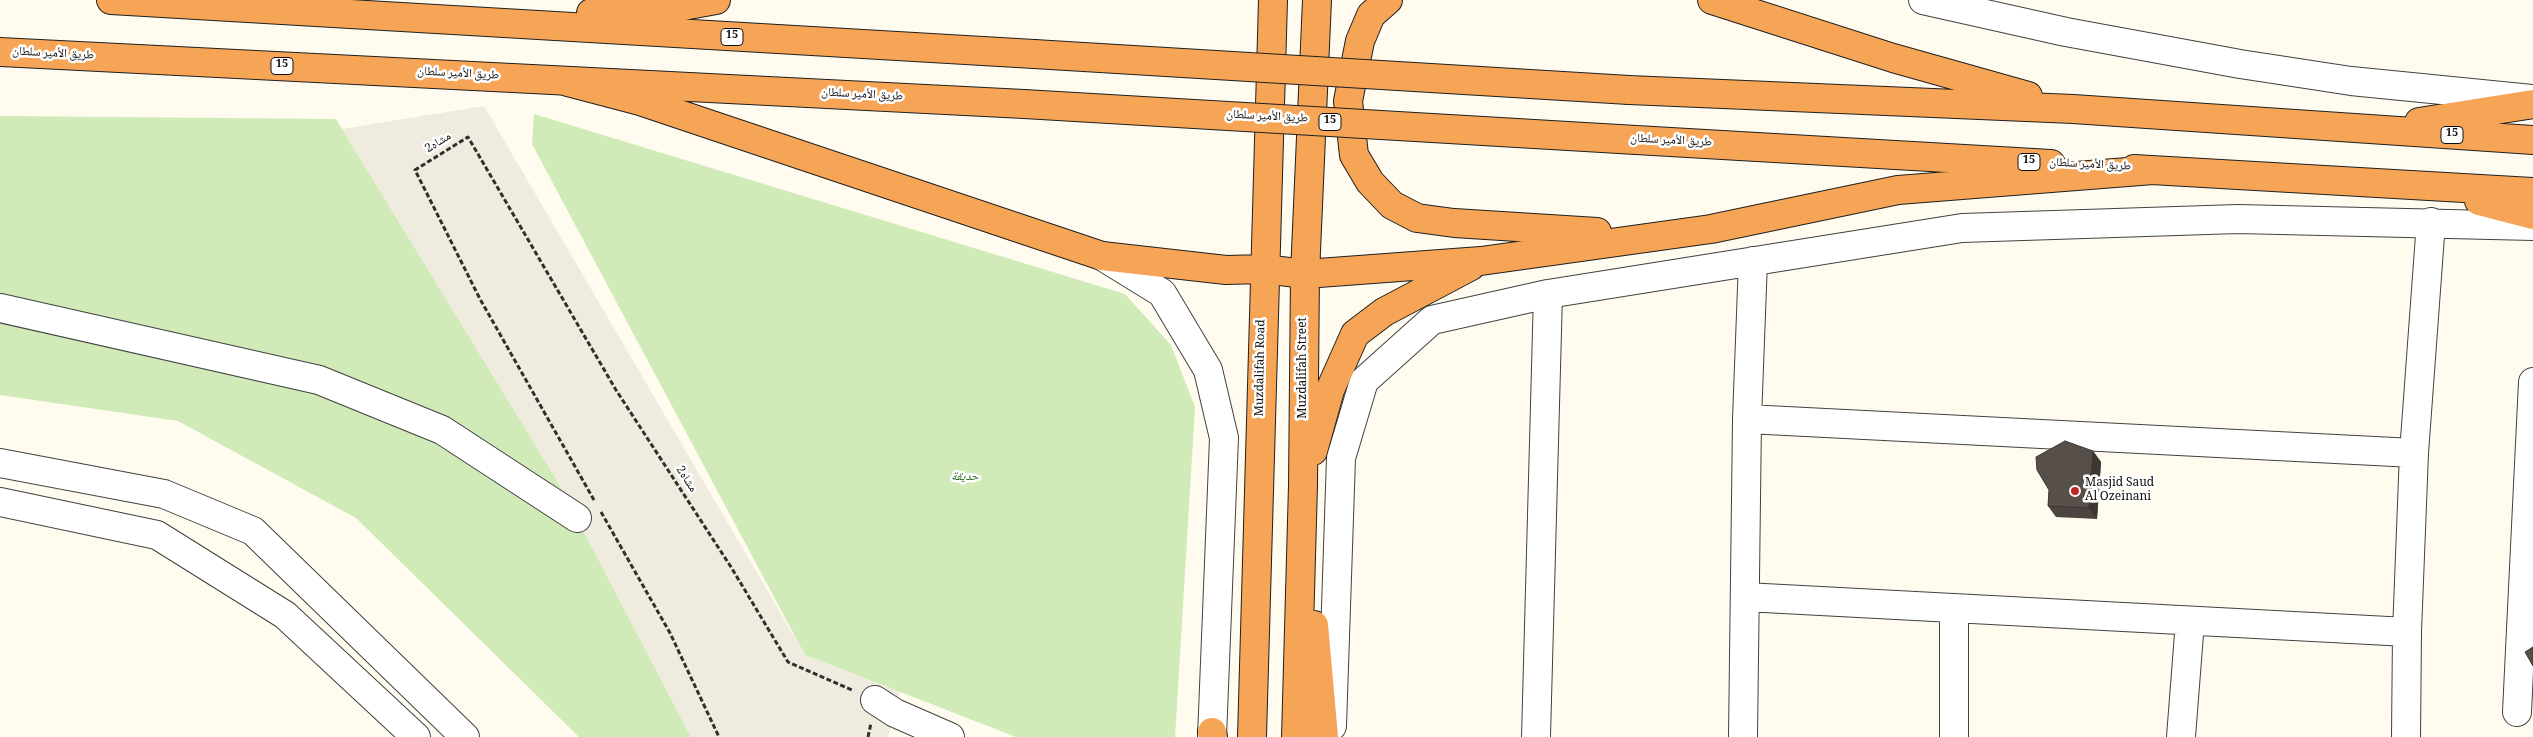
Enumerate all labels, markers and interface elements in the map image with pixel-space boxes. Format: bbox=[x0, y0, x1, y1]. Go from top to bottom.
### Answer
road number: 15 bbox=[721, 28, 743, 46]
street label: طريق الأمير سلطان bbox=[12, 46, 94, 64]
road number: 15 bbox=[271, 58, 293, 74]
street label: طريق الأمير سلطان bbox=[417, 66, 499, 84]
street label: طريق الأمير سلطان bbox=[821, 87, 903, 105]
street label: طريق الأمير سلطان bbox=[1226, 109, 1308, 127]
road number: 15 bbox=[1319, 114, 1341, 130]
road number: 15 bbox=[2441, 126, 2463, 144]
street label: مشاه2 bbox=[423, 130, 455, 158]
street label: طريق الأمير سلطان bbox=[1630, 133, 1712, 151]
road number: 15 bbox=[2018, 154, 2040, 170]
street label: طريق الأمير سلطان bbox=[2049, 157, 2131, 175]
street label: Muzdalifah Street bbox=[1297, 317, 1311, 419]
street label: Muzdalifah Road bbox=[1254, 319, 1270, 417]
street label: مشاه2 bbox=[671, 464, 699, 496]
park label: حديقة bbox=[951, 471, 979, 485]
place label: Masjid Saud Al Ozeinani bbox=[2085, 477, 2154, 505]
marker: Masjid Saud Al Ozeinani bbox=[2069, 485, 2081, 497]

